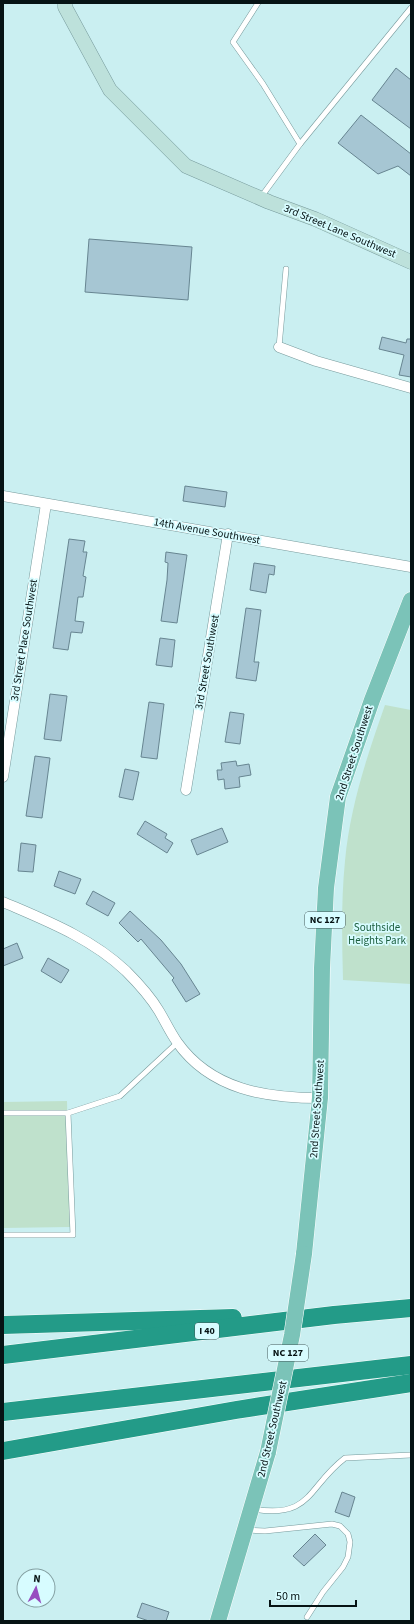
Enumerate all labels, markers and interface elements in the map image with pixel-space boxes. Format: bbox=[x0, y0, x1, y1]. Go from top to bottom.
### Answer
street label: 3rd Street Lane Southwest bbox=[281, 201, 399, 262]
street label: 14th Avenue Southwest bbox=[153, 514, 262, 548]
street label: 3rd Street Place Southwest bbox=[7, 578, 41, 702]
street label: 3rd Street Southwest bbox=[191, 613, 223, 711]
street label: 2nd Street Southwest bbox=[332, 704, 376, 802]
road number: NC 127 bbox=[305, 912, 345, 928]
park label: Southside Heights Park bbox=[348, 920, 406, 948]
street label: 2nd Street Southwest bbox=[306, 1059, 328, 1159]
road number: I 40 bbox=[195, 1323, 219, 1339]
road number: NC 127 bbox=[268, 1345, 308, 1361]
street label: 2nd Street Southwest bbox=[254, 1379, 290, 1479]
north arrow bbox=[16, 1568, 56, 1608]
text: N bbox=[33, 1571, 41, 1586]
scale bar bbox=[270, 1582, 356, 1608]
text: 50 m bbox=[276, 1588, 300, 1605]

